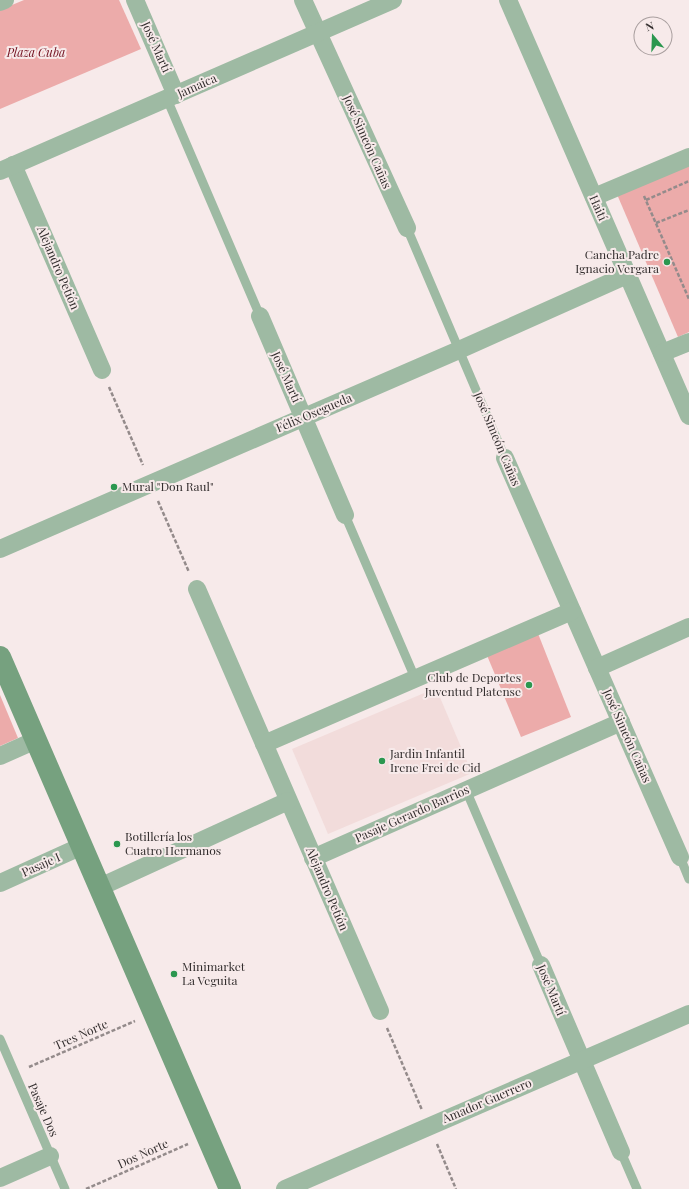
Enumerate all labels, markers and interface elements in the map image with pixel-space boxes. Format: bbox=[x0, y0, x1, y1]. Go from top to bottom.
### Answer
north arrow bbox=[633, 16, 673, 56]
street label: José Martí bbox=[138, 18, 175, 75]
text: N bbox=[643, 18, 656, 34]
park label: Plaza Cuba bbox=[6, 44, 65, 60]
street label: Jamaica bbox=[173, 69, 219, 101]
street label: José Simeón Cañas bbox=[340, 91, 396, 191]
street label: Haití bbox=[586, 192, 612, 223]
street label: Alejandro Petión bbox=[34, 222, 84, 312]
place label: Cancha Padre Ignacio Vergara bbox=[575, 246, 659, 276]
marker: Cancha Padre Ignacio Vergara bbox=[662, 257, 672, 267]
street label: José Martí bbox=[268, 348, 305, 405]
street label: José Simeón Cañas bbox=[470, 388, 525, 488]
street label: Félix Osegueda bbox=[273, 389, 354, 435]
place label: Mural "Don Raul" bbox=[122, 478, 214, 494]
marker: Mural "Don Raul" bbox=[109, 482, 119, 492]
place label: Club de Deportes Juventud Platense bbox=[424, 669, 521, 699]
marker: Club de Deportes Juventud Platense bbox=[524, 680, 534, 690]
street label: José Simeón Cañas bbox=[600, 685, 656, 785]
place label: Jardin Infantil Irene Frei de Cid bbox=[389, 745, 481, 775]
marker: Jardin Infantil Irene Frei de Cid bbox=[377, 756, 387, 766]
street label: Pasaje Gerardo Barrios bbox=[352, 781, 471, 846]
place label: Botillería los Cuatro Hermanos bbox=[125, 828, 221, 858]
marker: Botillería los Cuatro Hermanos bbox=[112, 839, 122, 849]
street label: Alejandro Petión bbox=[303, 843, 353, 933]
street label: Pasaje I bbox=[19, 849, 62, 880]
place label: Minimarket La Veguita bbox=[182, 958, 246, 988]
street label: José Martí bbox=[534, 961, 570, 1018]
marker: Minimarket La Veguita bbox=[169, 969, 179, 979]
street label: Tres Norte bbox=[51, 1015, 110, 1053]
street label: Amador Guerrero bbox=[439, 1074, 534, 1126]
street label: Pasaje Dos bbox=[25, 1080, 63, 1139]
street label: Dos Norte bbox=[115, 1135, 171, 1171]

